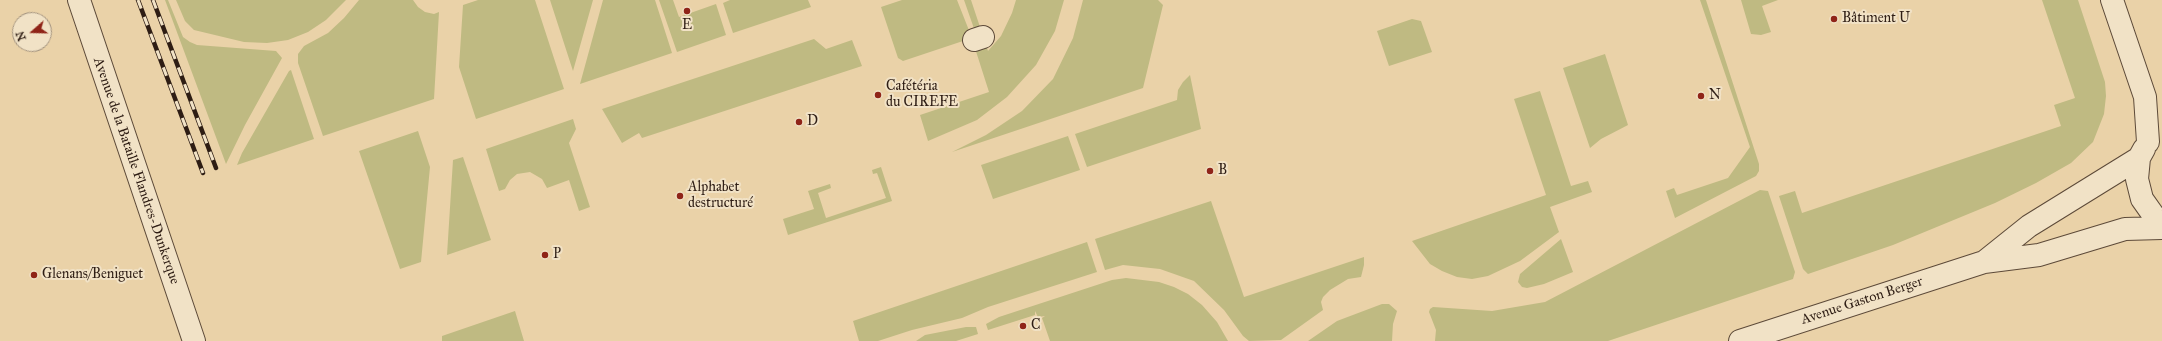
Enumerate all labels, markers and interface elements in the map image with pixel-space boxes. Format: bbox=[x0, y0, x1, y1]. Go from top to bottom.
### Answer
marker: E bbox=[682, 6, 692, 16]
place label: Bâtiment U bbox=[1842, 11, 1910, 27]
north arrow bbox=[12, 12, 52, 52]
marker: Bâtiment U bbox=[1829, 14, 1839, 24]
place label: E bbox=[682, 18, 692, 34]
text: N bbox=[13, 29, 29, 43]
street label: Avenue de la Bataille Flandres-Dunkerque bbox=[89, 55, 183, 287]
place label: Cafétéria du CIREFE bbox=[886, 79, 958, 112]
place label: N bbox=[1709, 88, 1721, 104]
marker: Cafétéria du CIREFE bbox=[873, 90, 883, 100]
marker: N bbox=[1696, 91, 1706, 101]
place label: D bbox=[807, 114, 818, 130]
marker: D bbox=[794, 117, 804, 127]
place label: B bbox=[1218, 163, 1227, 179]
marker: B bbox=[1205, 166, 1215, 176]
place label: Alphabet destructuré bbox=[688, 180, 753, 212]
marker: Alphabet destructuré bbox=[675, 191, 685, 201]
place label: P bbox=[553, 247, 561, 263]
marker: P bbox=[540, 250, 550, 260]
place label: Glenans/Beniguet bbox=[42, 267, 143, 283]
marker: Glenans/Beniguet bbox=[29, 270, 39, 280]
street label: Avenue Gaston Berger bbox=[1799, 273, 1925, 329]
place label: C bbox=[1031, 318, 1041, 334]
marker: C bbox=[1018, 321, 1028, 331]

